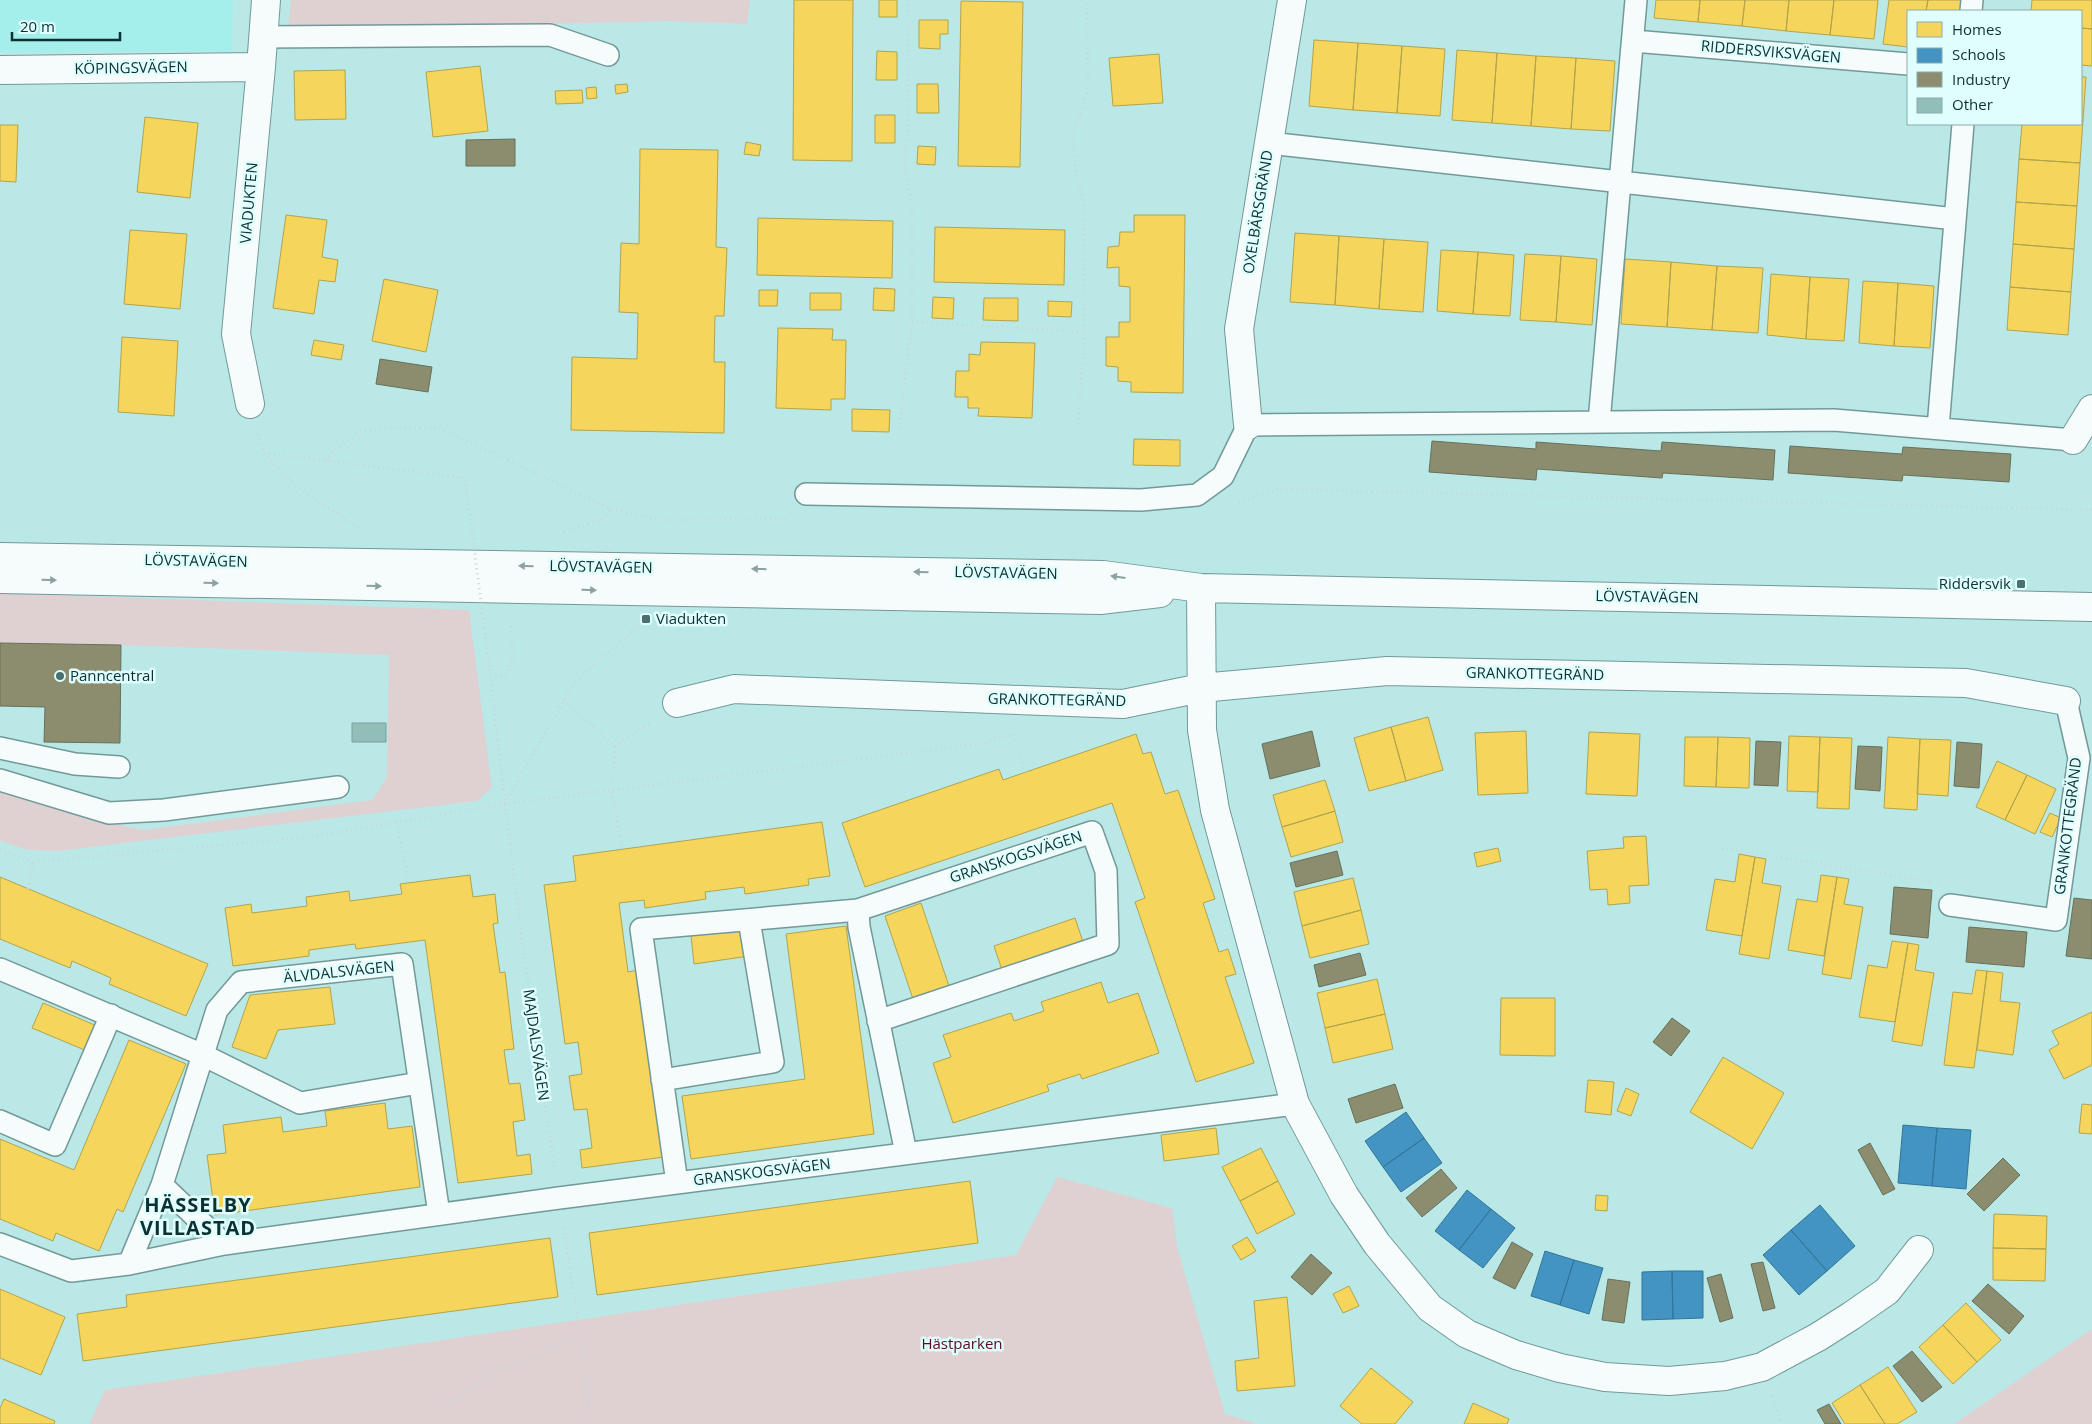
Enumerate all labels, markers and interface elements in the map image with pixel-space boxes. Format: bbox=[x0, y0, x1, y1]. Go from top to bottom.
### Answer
scale bar bbox=[12, 10, 120, 42]
legend bbox=[1907, 10, 2082, 125]
text: 20 m bbox=[20, 16, 55, 36]
text: Homes bbox=[1952, 19, 2002, 39]
street label: RIDDERSVIKSVÄGEN bbox=[1700, 35, 1842, 67]
text: Schools bbox=[1952, 44, 2006, 64]
street label: KÖPINGSVÄGEN bbox=[74, 56, 188, 78]
text: Industry bbox=[1952, 69, 2010, 89]
text: Other bbox=[1952, 94, 1993, 114]
street label: OXELBÄRSGRÄND bbox=[1237, 149, 1277, 275]
street label: VIADUKTEN bbox=[234, 161, 262, 244]
street label: LÖVSTAVÄGEN bbox=[144, 549, 248, 571]
street label: LÖVSTAVÄGEN bbox=[549, 555, 653, 577]
street label: LÖVSTAVÄGEN bbox=[954, 561, 1058, 583]
one-way arrow bbox=[518, 562, 534, 570]
one-way arrow bbox=[750, 565, 766, 573]
one-way arrow bbox=[913, 568, 929, 576]
one-way arrow bbox=[1110, 573, 1126, 581]
place label: Riddersvik bbox=[1939, 573, 2011, 593]
one-way arrow bbox=[41, 576, 57, 584]
marker: Riddersvik bbox=[2015, 578, 2027, 590]
one-way arrow bbox=[203, 579, 219, 587]
one-way arrow bbox=[366, 582, 382, 590]
street label: LÖVSTAVÄGEN bbox=[1595, 585, 1699, 607]
one-way arrow bbox=[581, 586, 597, 594]
place label: Viadukten bbox=[656, 608, 726, 628]
marker: Viadukten bbox=[640, 613, 652, 625]
street label: GRANKOTTEGRÄND bbox=[1466, 662, 1604, 684]
place label: Panncentral bbox=[70, 665, 154, 685]
marker: Panncentral bbox=[54, 670, 66, 682]
street label: GRANKOTTEGRÄND bbox=[988, 688, 1126, 710]
street label: GRANKOTTEGRÄND bbox=[2049, 756, 2085, 896]
street label: GRANSKOGSVÄGEN bbox=[947, 825, 1084, 887]
street label: ÄLVDALSVÄGEN bbox=[282, 955, 395, 987]
street label: MAJDALSVÄGEN bbox=[519, 988, 555, 1102]
street label: GRANSKOGSVÄGEN bbox=[692, 1153, 832, 1189]
district label: HÄSSELBY VILLASTAD bbox=[140, 1191, 256, 1241]
park label: Hästparken bbox=[921, 1333, 1003, 1353]

